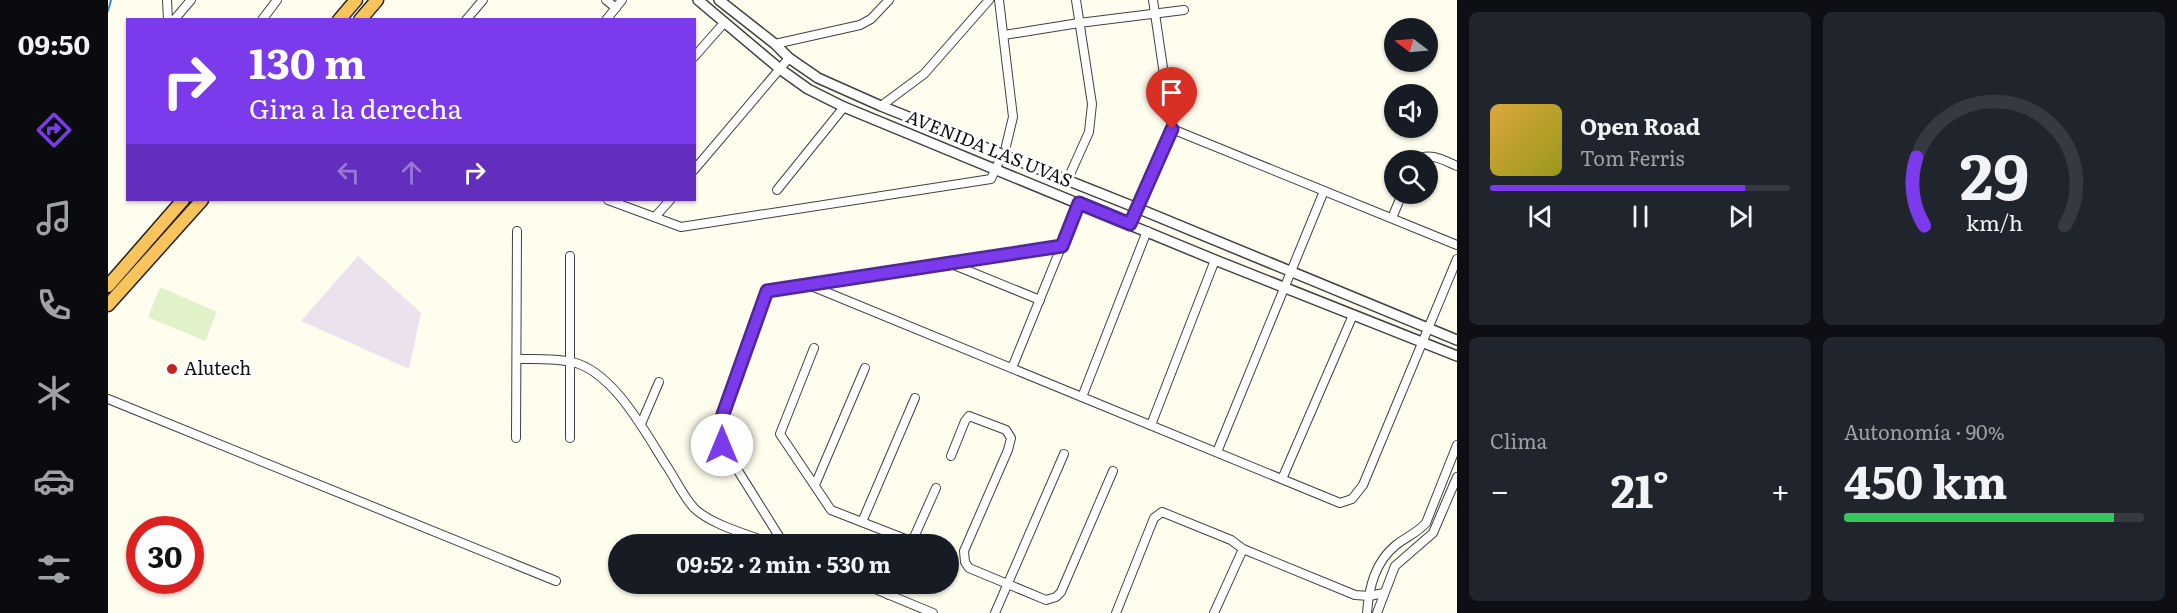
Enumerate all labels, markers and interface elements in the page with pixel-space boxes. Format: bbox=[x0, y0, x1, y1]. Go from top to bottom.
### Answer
north arrow bbox=[1384, 18, 1438, 72]
map controls bbox=[1384, 18, 1438, 204]
text: 09:50 bbox=[18, 23, 90, 63]
text: 130 m bbox=[249, 30, 366, 92]
icon: right bbox=[150, 42, 228, 120]
pin bbox=[1146, 67, 1197, 129]
icon: arrive bbox=[1155, 76, 1188, 109]
button: sound bbox=[1384, 84, 1438, 138]
text: Gira a la derecha bbox=[249, 87, 462, 127]
street label: AVENIDA LAS UVAS bbox=[903, 102, 1077, 193]
icon: directions bbox=[33, 109, 75, 151]
text: Open Road bbox=[1580, 109, 1700, 142]
text: 29 bbox=[1959, 127, 2029, 219]
text: Tom Ferris bbox=[1580, 142, 1685, 172]
button: search bbox=[1384, 150, 1438, 204]
icon: left bbox=[332, 156, 365, 189]
icon: ahead bbox=[395, 156, 428, 189]
icon: right bbox=[458, 156, 491, 189]
icon: music bbox=[33, 197, 75, 239]
icon: previous bbox=[1524, 200, 1557, 233]
icon: pause bbox=[1624, 200, 1657, 233]
icon: next bbox=[1724, 200, 1757, 233]
text: km/h bbox=[1965, 206, 2023, 238]
icon: phone bbox=[33, 284, 75, 326]
place label: Alutech bbox=[184, 354, 251, 381]
marker: Alutech bbox=[165, 362, 179, 376]
icon: climate bbox=[33, 372, 75, 414]
position arrow bbox=[690, 413, 754, 477]
text: Autonomía · 90% bbox=[1844, 416, 2005, 446]
text: Clima bbox=[1490, 425, 1547, 455]
text: 450 km bbox=[1844, 446, 2007, 513]
text: 21° bbox=[1611, 455, 1669, 522]
icon: car bbox=[33, 460, 75, 502]
text: − bbox=[1490, 464, 1509, 513]
text: + bbox=[1771, 464, 1790, 513]
speed limit sign: 30 bbox=[126, 516, 204, 594]
text: 09:52 · 2 min · 530 m bbox=[676, 547, 891, 580]
icon: filters bbox=[33, 548, 75, 590]

